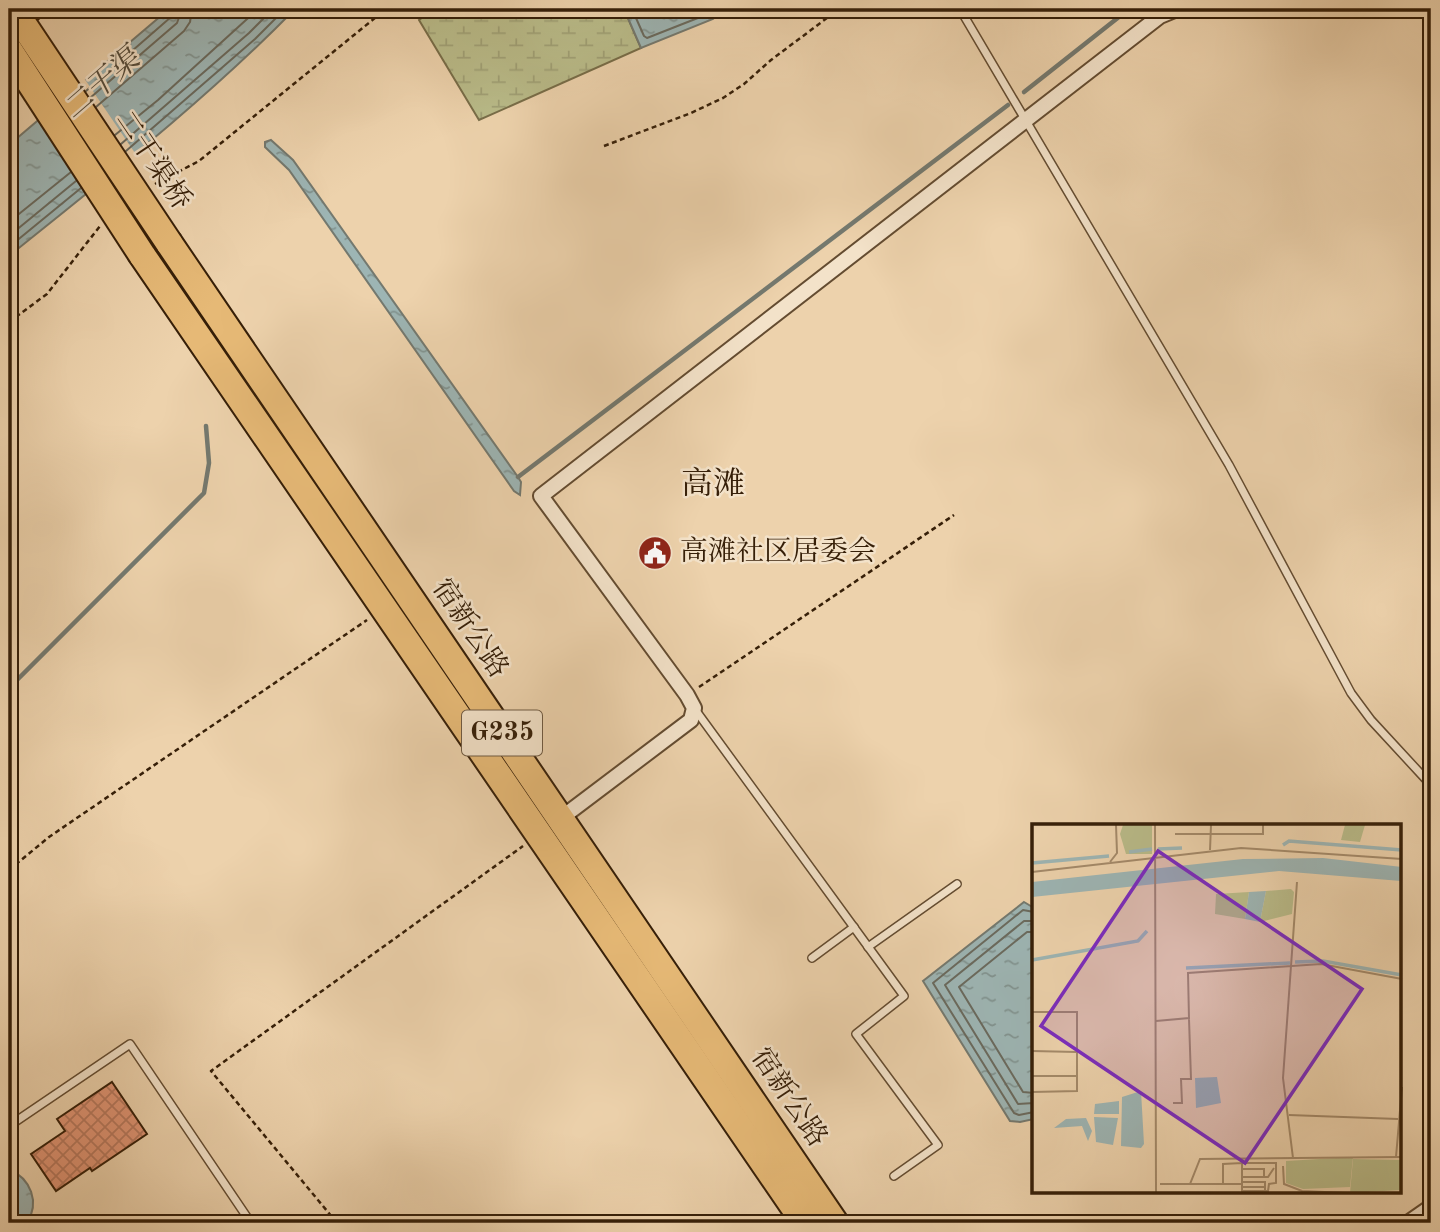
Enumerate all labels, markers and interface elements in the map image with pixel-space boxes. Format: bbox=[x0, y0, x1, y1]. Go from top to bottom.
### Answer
water label: 二干渠 bbox=[56, 39, 149, 126]
street label: 二干渠桥 bbox=[109, 105, 197, 215]
district label: 高滩 bbox=[681, 466, 745, 502]
public building icon: 高滩社区居委会 bbox=[636, 534, 674, 572]
place label: 高滩社区居委会 bbox=[680, 536, 876, 567]
street label: 宿新公路 bbox=[426, 573, 514, 683]
road number: G235 bbox=[462, 710, 542, 755]
inset map bbox=[1032, 824, 1402, 1194]
street label: 宿新公路 bbox=[745, 1042, 833, 1152]

